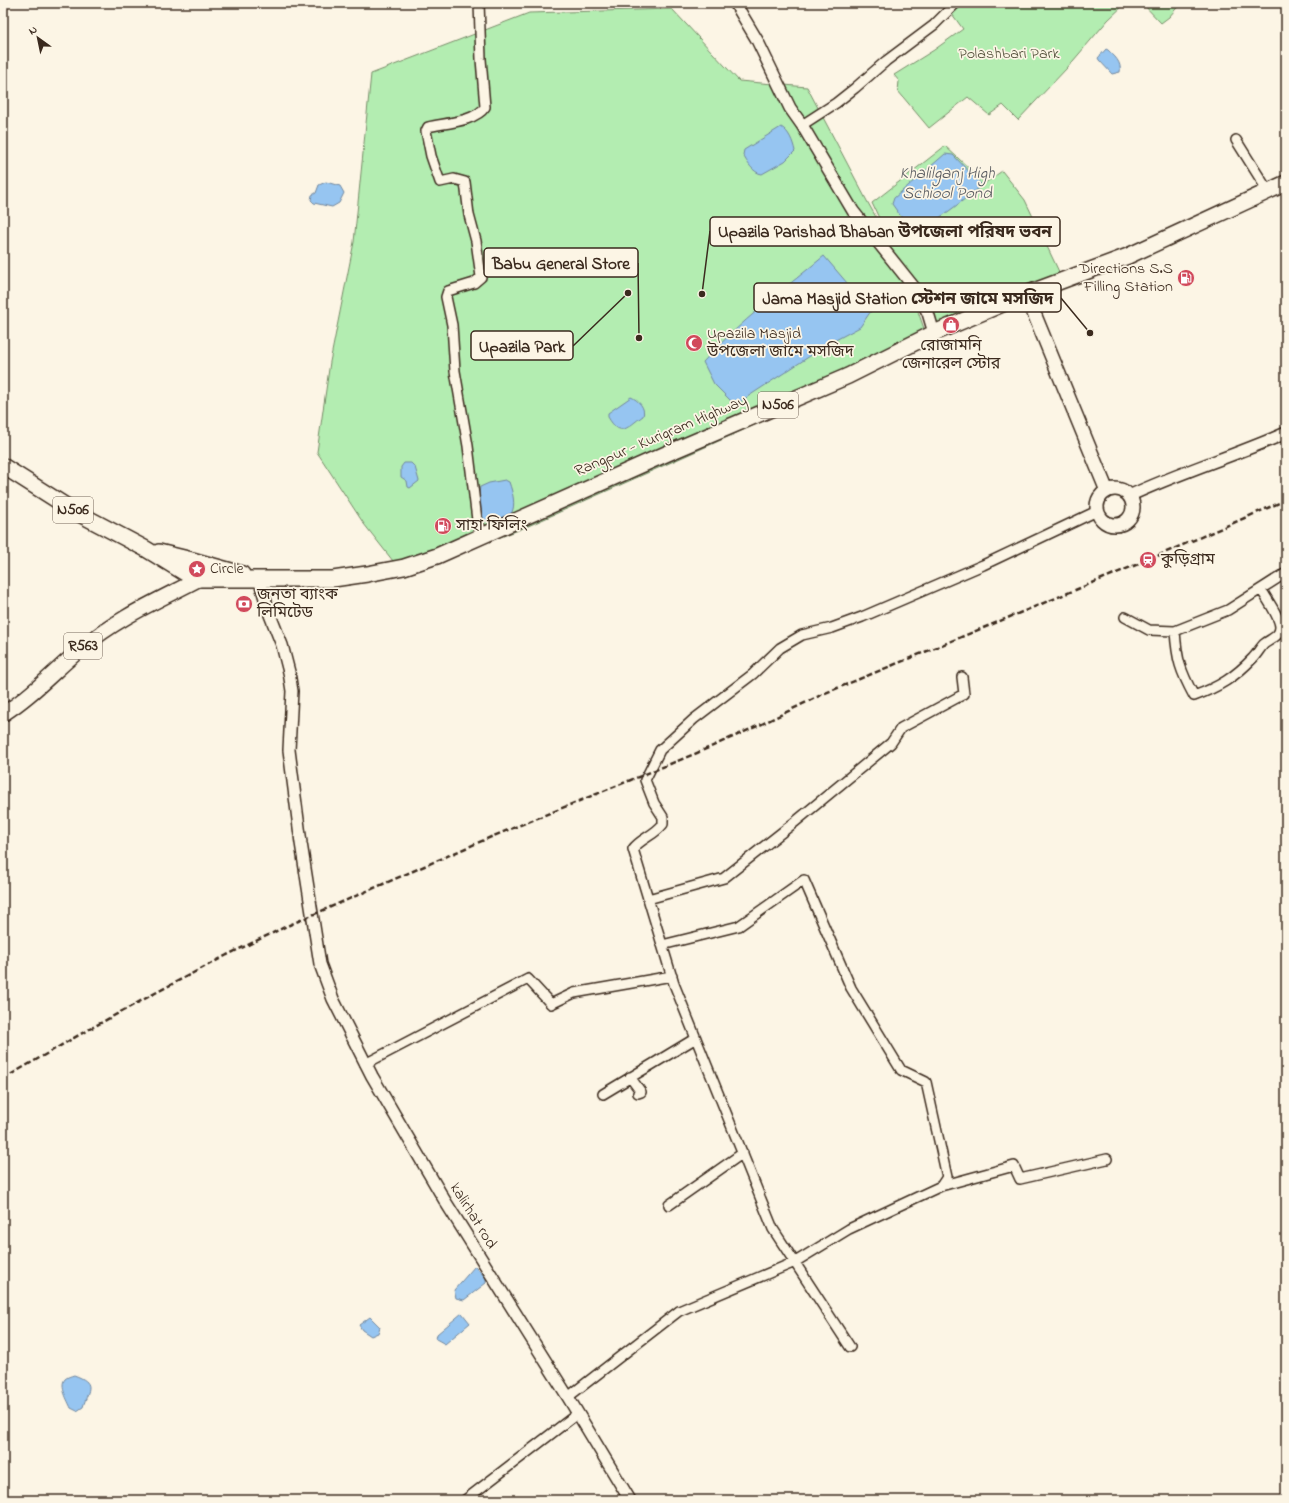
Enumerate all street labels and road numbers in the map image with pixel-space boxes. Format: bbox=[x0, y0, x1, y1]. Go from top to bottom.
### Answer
street label: Rangpur - Kurigram Highway bbox=[571, 389, 751, 483]
road number: N506 bbox=[758, 392, 798, 418]
road number: N506 bbox=[53, 497, 93, 523]
road number: R563 bbox=[64, 633, 102, 659]
street label: kalirhat rod bbox=[443, 1178, 503, 1254]

